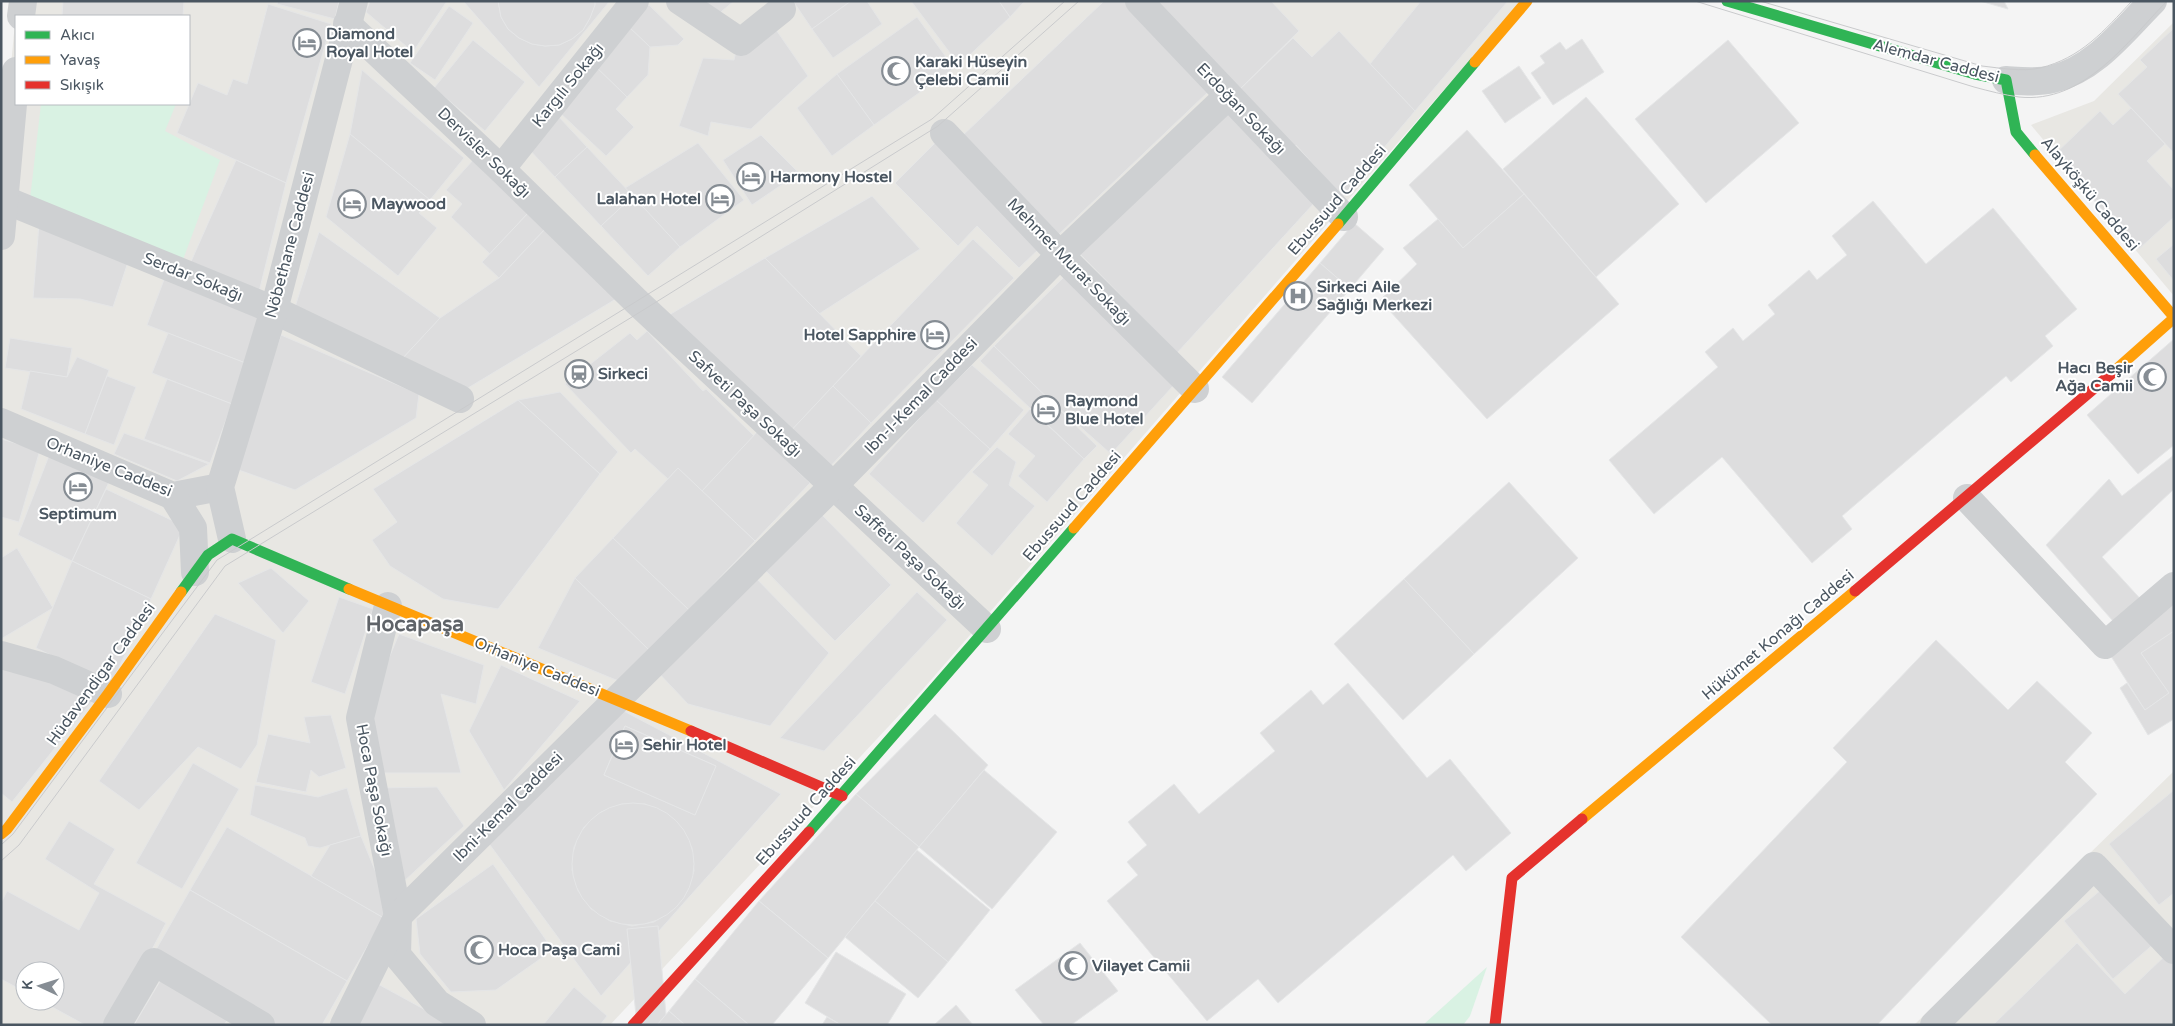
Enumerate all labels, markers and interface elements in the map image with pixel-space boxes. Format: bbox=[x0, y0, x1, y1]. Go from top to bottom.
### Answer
legend bbox=[15, 15, 190, 105]
place label: Diamond Royal Hotel bbox=[326, 24, 413, 62]
text: Akıcı bbox=[60, 26, 95, 44]
hotel icon: Diamond Royal Hotel bbox=[292, 28, 322, 58]
street label: Alemdar Caddesi bbox=[1871, 35, 2001, 87]
street label: Kargılı Sokağı bbox=[528, 39, 608, 131]
text: Yavaş bbox=[60, 51, 100, 69]
place label: Karaki Hüseyin Çelebi Camii bbox=[915, 52, 1027, 90]
mosque icon: Karaki Hüseyin Çelebi Camii bbox=[881, 56, 911, 86]
street label: Erdoğan Sokağı bbox=[1192, 59, 1290, 159]
text: Sıkışık bbox=[60, 76, 104, 94]
street label: Dervisler Sokağı bbox=[433, 104, 535, 202]
street label: Alayköşkü Caddesi bbox=[2036, 133, 2144, 255]
street label: Ebussuud Caddesi bbox=[1283, 141, 1391, 259]
hotel icon: Harmony Hostel bbox=[736, 162, 766, 192]
place label: Harmony Hostel bbox=[770, 167, 892, 187]
street label: Nöbethane Caddesi bbox=[261, 170, 319, 320]
hotel icon: Lalahan Hotel bbox=[705, 184, 735, 214]
hotel icon: Maywood bbox=[337, 189, 367, 219]
place label: Lalahan Hotel bbox=[597, 189, 701, 209]
place label: Maywood bbox=[371, 194, 446, 214]
street label: Mehmet Murat Sokağı bbox=[1003, 194, 1135, 330]
street label: Serdar Sokağı bbox=[140, 248, 246, 306]
place label: Sirkeci Aile Sağlığı Merkezi bbox=[1317, 277, 1432, 315]
hospital icon: Sirkeci Aile Sağlığı Merkezi bbox=[1283, 281, 1313, 311]
hotel icon: Hotel Sapphire bbox=[920, 320, 950, 350]
place label: Hotel Sapphire bbox=[804, 325, 916, 345]
street label: Ibn-I-Kemal Caddesi bbox=[860, 333, 982, 459]
street label: Safveti Paşa Sokağı bbox=[684, 346, 806, 462]
place label: Hacı Beşir Ağa Camii bbox=[2055, 358, 2134, 396]
station icon: Sirkeci bbox=[564, 359, 594, 389]
mosque icon: Hacı Beşir Ağa Camii bbox=[2137, 362, 2167, 392]
place label: Sirkeci bbox=[598, 364, 648, 384]
place label: Raymond Blue Hotel bbox=[1065, 391, 1143, 429]
hotel icon: Raymond Blue Hotel bbox=[1031, 395, 1061, 425]
street label: Orhaniye Caddesi bbox=[43, 433, 175, 501]
street label: Ebussuud Caddesi bbox=[1018, 447, 1126, 565]
hotel icon: Septimum bbox=[63, 472, 93, 502]
street label: Saffeti Paşa Sokağı bbox=[850, 500, 970, 614]
place label: Septimum bbox=[39, 504, 117, 524]
street label: Hükümet Konağı Caddesi bbox=[1698, 565, 1858, 705]
street label: Hüdavendigar Caddesi bbox=[42, 598, 160, 750]
district label: Hocapaşa bbox=[366, 612, 464, 637]
street label: Orhaniye Caddesi bbox=[471, 633, 603, 701]
street label: Hoca Paşa Sokağı bbox=[351, 722, 397, 858]
hotel icon: Sehir Hotel bbox=[609, 730, 639, 760]
place label: Sehir Hotel bbox=[643, 735, 727, 755]
street label: Ibni-Kemal Caddesi bbox=[449, 748, 567, 866]
street label: Ebussuud Caddesi bbox=[752, 752, 860, 870]
mosque icon: Hoca Paşa Cami bbox=[464, 935, 494, 965]
place label: Hoca Paşa Cami bbox=[498, 940, 620, 960]
mosque icon: Vilayet Camii bbox=[1058, 951, 1088, 981]
place label: Vilayet Camii bbox=[1092, 956, 1190, 976]
north arrow bbox=[15, 961, 65, 1011]
text: K bbox=[19, 979, 36, 990]

